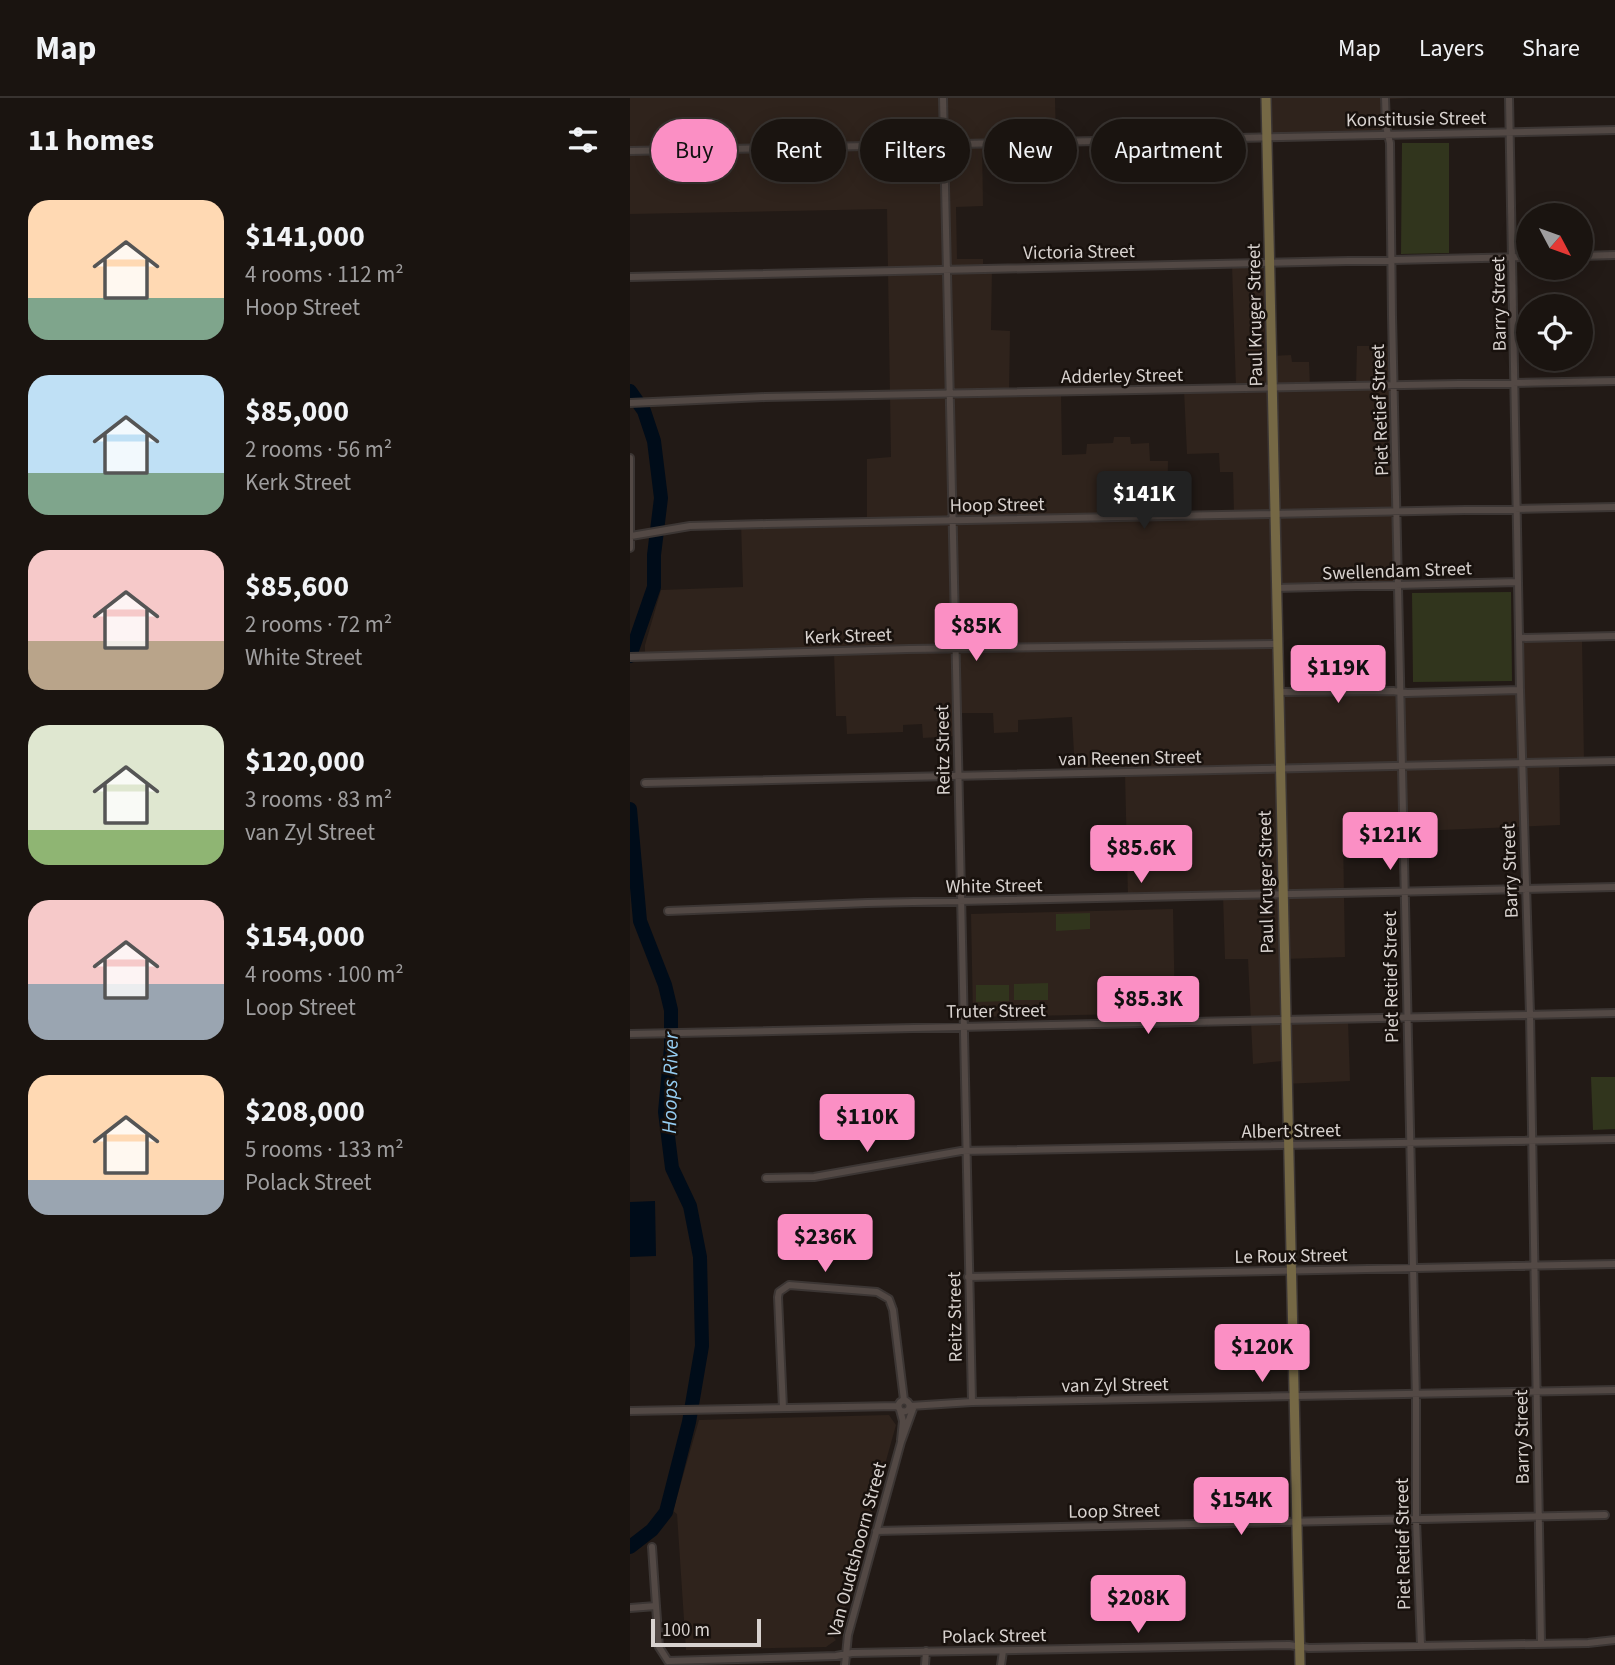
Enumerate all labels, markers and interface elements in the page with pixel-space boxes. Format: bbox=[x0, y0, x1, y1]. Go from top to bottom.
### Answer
text: Map bbox=[35, 25, 96, 72]
text: Map bbox=[1338, 31, 1381, 66]
text: Layers bbox=[1419, 31, 1484, 66]
text: Share bbox=[1522, 31, 1580, 66]
street label: Konstitusie Street bbox=[1346, 105, 1487, 134]
text: 11 homes bbox=[28, 119, 154, 162]
chip: Buy bbox=[651, 119, 737, 182]
chip: Rent bbox=[751, 119, 846, 182]
chip: Filters bbox=[860, 119, 970, 182]
chip: New bbox=[984, 119, 1077, 182]
chip: Apartment bbox=[1091, 119, 1246, 182]
icon: filters bbox=[564, 121, 602, 159]
north arrow bbox=[1516, 203, 1592, 280]
map controls bbox=[1516, 203, 1593, 371]
text: $141,000 bbox=[245, 215, 365, 258]
icon: home bbox=[84, 228, 168, 312]
street label: Victoria Street bbox=[1023, 238, 1136, 267]
street label: Paul Kruger Street bbox=[1241, 243, 1270, 387]
street label: Barry Street bbox=[1485, 256, 1514, 352]
text: 4 rooms · 112 m² bbox=[245, 258, 404, 291]
text: Hoop Street bbox=[245, 291, 360, 324]
button: locate bbox=[1516, 294, 1593, 371]
street label: Piet Retief Street bbox=[1365, 343, 1396, 476]
street label: Adderley Street bbox=[1061, 362, 1184, 391]
text: $85,000 bbox=[245, 390, 349, 433]
icon: home bbox=[84, 403, 168, 487]
text: 2 rooms · 56 m² bbox=[245, 433, 392, 466]
text: Kerk Street bbox=[245, 466, 351, 499]
pin: $141K bbox=[1095, 472, 1193, 531]
text: $141K bbox=[1113, 477, 1175, 510]
street label: Hoop Street bbox=[949, 491, 1045, 520]
street label: Swellendam Street bbox=[1322, 555, 1473, 588]
text: $85,600 bbox=[245, 565, 349, 608]
icon: home bbox=[84, 578, 168, 662]
pin: $85K bbox=[935, 603, 1017, 663]
text: 2 rooms · 72 m² bbox=[245, 608, 392, 641]
text: $85K bbox=[951, 609, 1001, 642]
street label: Kerk Street bbox=[804, 621, 893, 652]
text: White Street bbox=[245, 641, 362, 674]
pin: $119K bbox=[1289, 646, 1387, 705]
text: $119K bbox=[1307, 651, 1369, 684]
street label: Reitz Street bbox=[929, 704, 958, 796]
text: $120,000 bbox=[245, 740, 365, 783]
street label: van Reenen Street bbox=[1058, 744, 1202, 773]
icon: home bbox=[84, 753, 168, 837]
text: 3 rooms · 83 m² bbox=[245, 783, 392, 816]
street label: Paul Kruger Street bbox=[1252, 810, 1281, 954]
pin: $121K bbox=[1341, 812, 1439, 872]
text: van Zyl Street bbox=[245, 816, 375, 849]
text: $121K bbox=[1359, 818, 1421, 851]
street label: Barry Street bbox=[1495, 823, 1526, 919]
pin: $85.6K bbox=[1084, 826, 1198, 885]
text: $85.6K bbox=[1106, 831, 1176, 864]
street label: White Street bbox=[945, 872, 1043, 901]
street label: Piet Retief Street bbox=[1377, 910, 1406, 1043]
text: $154,000 bbox=[245, 915, 365, 958]
icon: home bbox=[84, 928, 168, 1012]
text: 4 rooms · 100 m² bbox=[245, 958, 404, 991]
pin: $85.3K bbox=[1091, 976, 1205, 1036]
text: $85.3K bbox=[1113, 982, 1183, 1015]
text: Loop Street bbox=[245, 991, 356, 1024]
street label: Truter Street bbox=[946, 997, 1047, 1026]
water label: Hoops River bbox=[654, 1031, 686, 1134]
text: $208,000 bbox=[245, 1090, 365, 1133]
pin: $110K bbox=[818, 1094, 916, 1154]
text: $110K bbox=[836, 1100, 898, 1133]
icon: home bbox=[84, 1103, 168, 1187]
street label: Albert Street bbox=[1241, 1117, 1342, 1146]
text: 5 rooms · 133 m² bbox=[245, 1133, 404, 1166]
text: Polack Street bbox=[245, 1166, 372, 1199]
pin: $236K bbox=[776, 1214, 874, 1274]
text: $236K bbox=[794, 1220, 856, 1253]
street label: Le Roux Street bbox=[1234, 1242, 1349, 1271]
street label: Reitz Street bbox=[941, 1271, 970, 1363]
pin: $120K bbox=[1213, 1324, 1311, 1384]
text: $120K bbox=[1231, 1330, 1293, 1363]
street label: van Zyl Street bbox=[1061, 1371, 1169, 1400]
street label: Barry Street bbox=[1508, 1389, 1537, 1485]
street label: Van Oudtshoorn Street bbox=[821, 1458, 894, 1640]
street label: Piet Retief Street bbox=[1389, 1477, 1418, 1610]
pin: $154K bbox=[1192, 1478, 1290, 1537]
text: $154K bbox=[1210, 1483, 1272, 1516]
street label: Loop Street bbox=[1068, 1497, 1161, 1526]
pin: $208K bbox=[1089, 1576, 1187, 1635]
text: $208K bbox=[1107, 1581, 1169, 1614]
scale bar bbox=[651, 1616, 761, 1648]
text: 100 m bbox=[662, 1617, 710, 1644]
street label: Polack Street bbox=[942, 1622, 1047, 1651]

